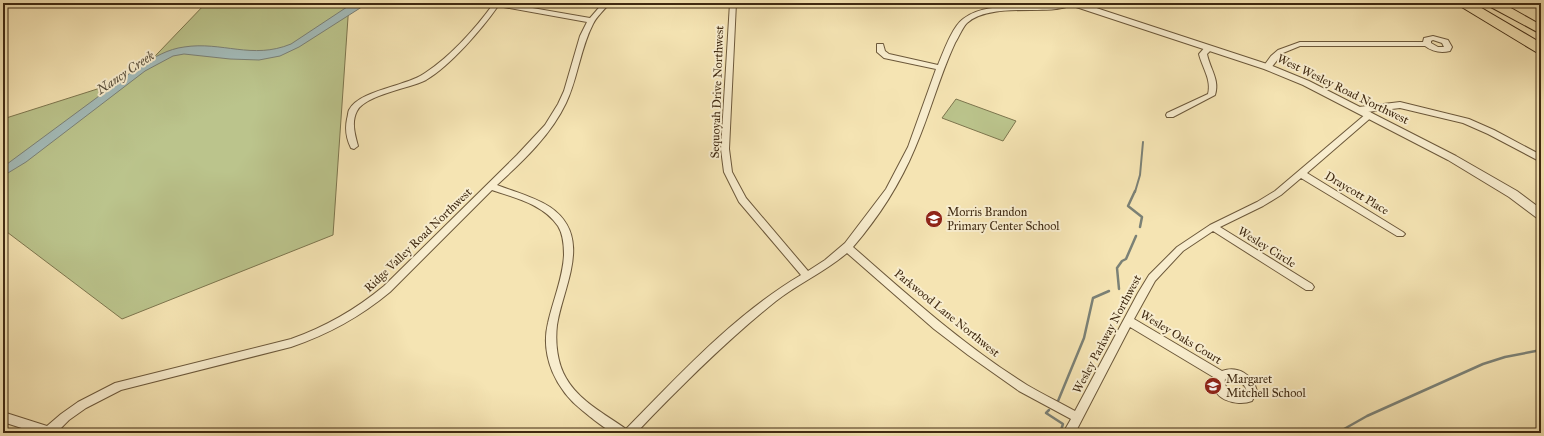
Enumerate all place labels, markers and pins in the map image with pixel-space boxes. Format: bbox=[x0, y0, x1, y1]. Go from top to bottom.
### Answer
place label: Morris Brandon Primary Center School bbox=[947, 205, 1060, 233]
school or university icon: Morris Brandon Primary Center School bbox=[924, 209, 944, 229]
place label: Margaret Mitchell School bbox=[1226, 372, 1306, 400]
school or university icon: Margaret Mitchell School bbox=[1203, 376, 1223, 396]

